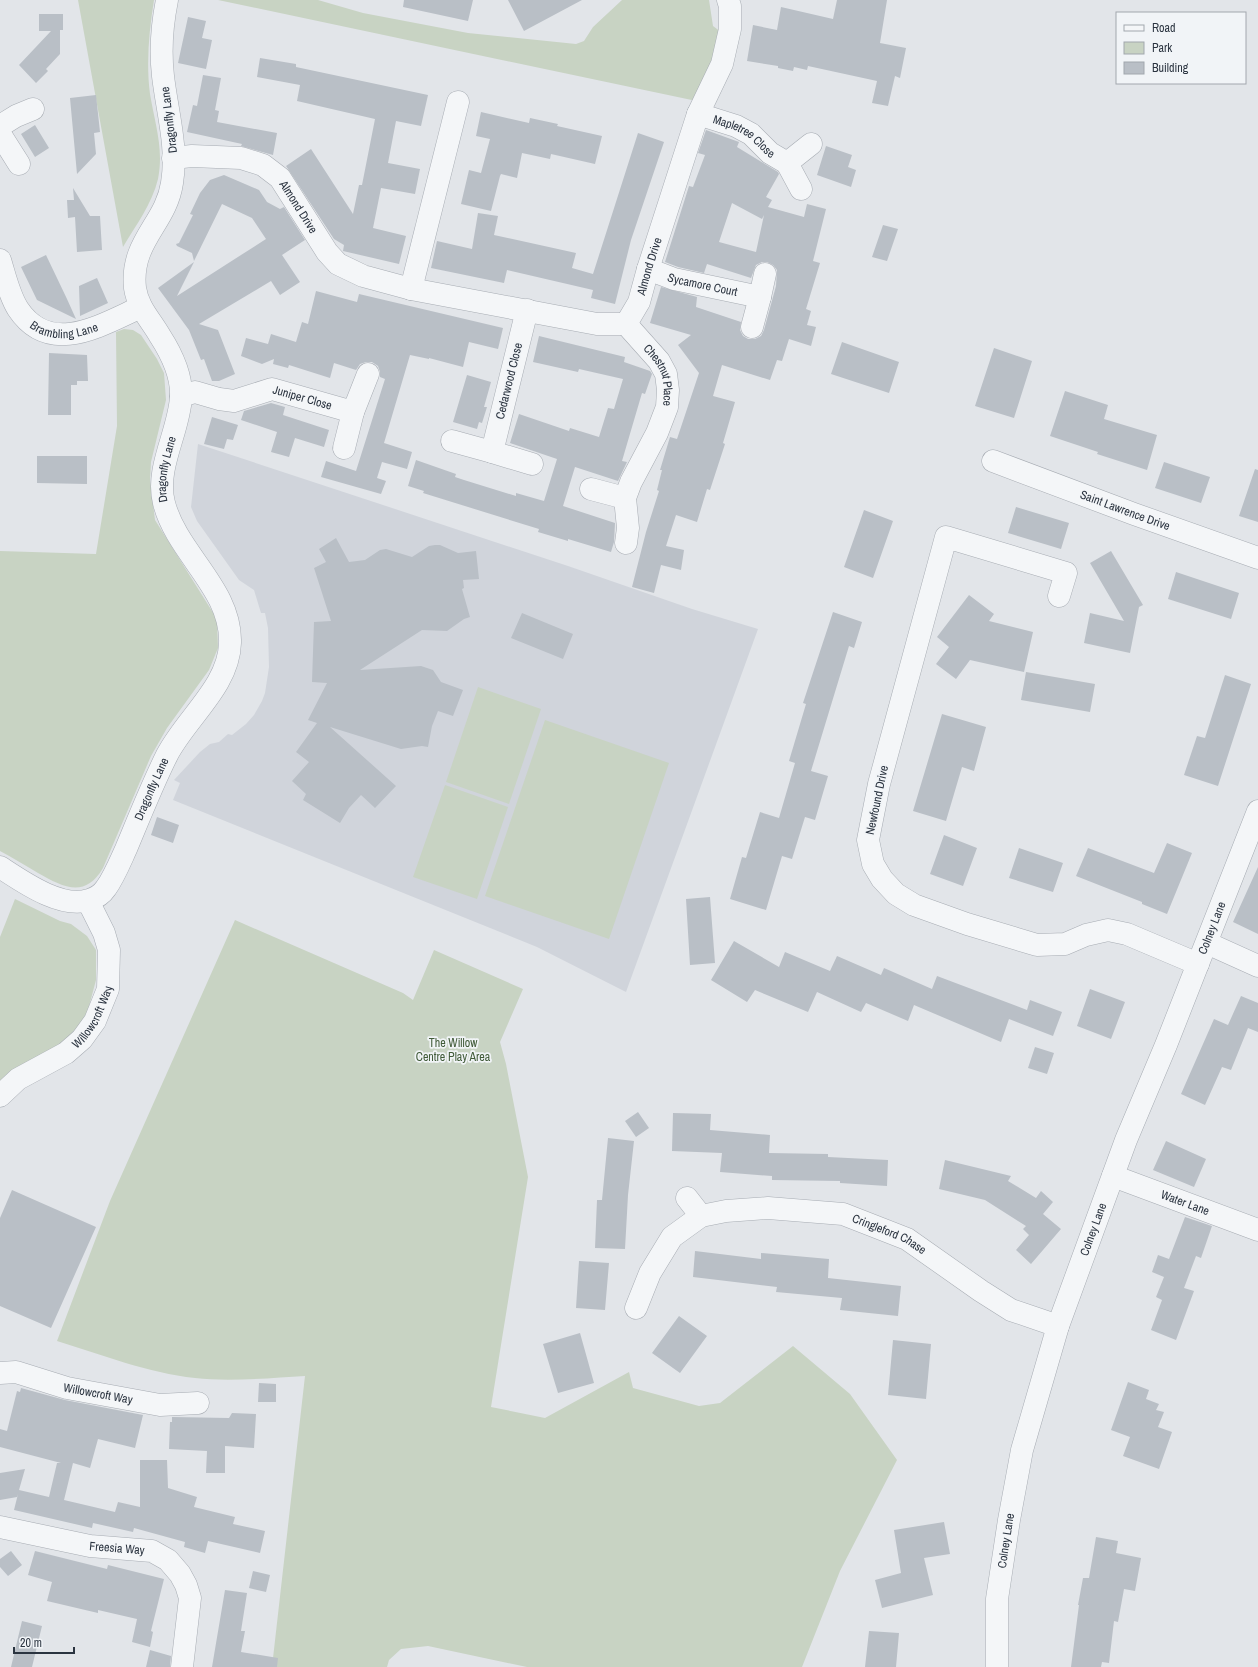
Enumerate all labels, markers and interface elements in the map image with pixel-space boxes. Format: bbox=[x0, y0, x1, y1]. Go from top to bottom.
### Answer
legend bbox=[1116, 12, 1246, 84]
text: Road bbox=[1152, 20, 1176, 36]
text: Park bbox=[1152, 40, 1172, 56]
text: Building bbox=[1152, 60, 1189, 76]
street label: Dragonfly Lane bbox=[157, 86, 181, 154]
street label: Mapletree Close bbox=[711, 111, 778, 162]
street label: Almond Drive bbox=[275, 177, 321, 237]
street label: Almond Drive bbox=[633, 235, 666, 298]
street label: Sycamore Court bbox=[665, 269, 739, 300]
street label: Brambling Lane bbox=[27, 317, 100, 342]
street label: Cedarwood Close bbox=[492, 341, 526, 421]
street label: Chestnut Place bbox=[640, 341, 676, 406]
street label: Juniper Close bbox=[271, 382, 334, 414]
street label: Dragonfly Lane bbox=[154, 434, 180, 504]
street label: Saint Lawrence Drive bbox=[1078, 486, 1172, 534]
street label: Dragonfly Lane bbox=[131, 755, 172, 823]
street label: Newfound Drive bbox=[862, 764, 892, 836]
street label: Colney Lane bbox=[1194, 899, 1230, 957]
street label: Willowcroft Way bbox=[69, 986, 116, 1052]
park label: The Willow Centre Play Area bbox=[416, 1035, 491, 1065]
street label: Water Lane bbox=[1159, 1187, 1212, 1219]
street label: Colney Lane bbox=[1076, 1201, 1110, 1258]
street label: Cringleford Chase bbox=[850, 1210, 929, 1258]
street label: Willowcroft Way bbox=[62, 1379, 134, 1408]
street label: Colney Lane bbox=[994, 1512, 1018, 1569]
street label: Freesia Way bbox=[89, 1538, 145, 1558]
scale bar bbox=[14, 1629, 74, 1655]
text: 20 m bbox=[20, 1635, 42, 1651]

